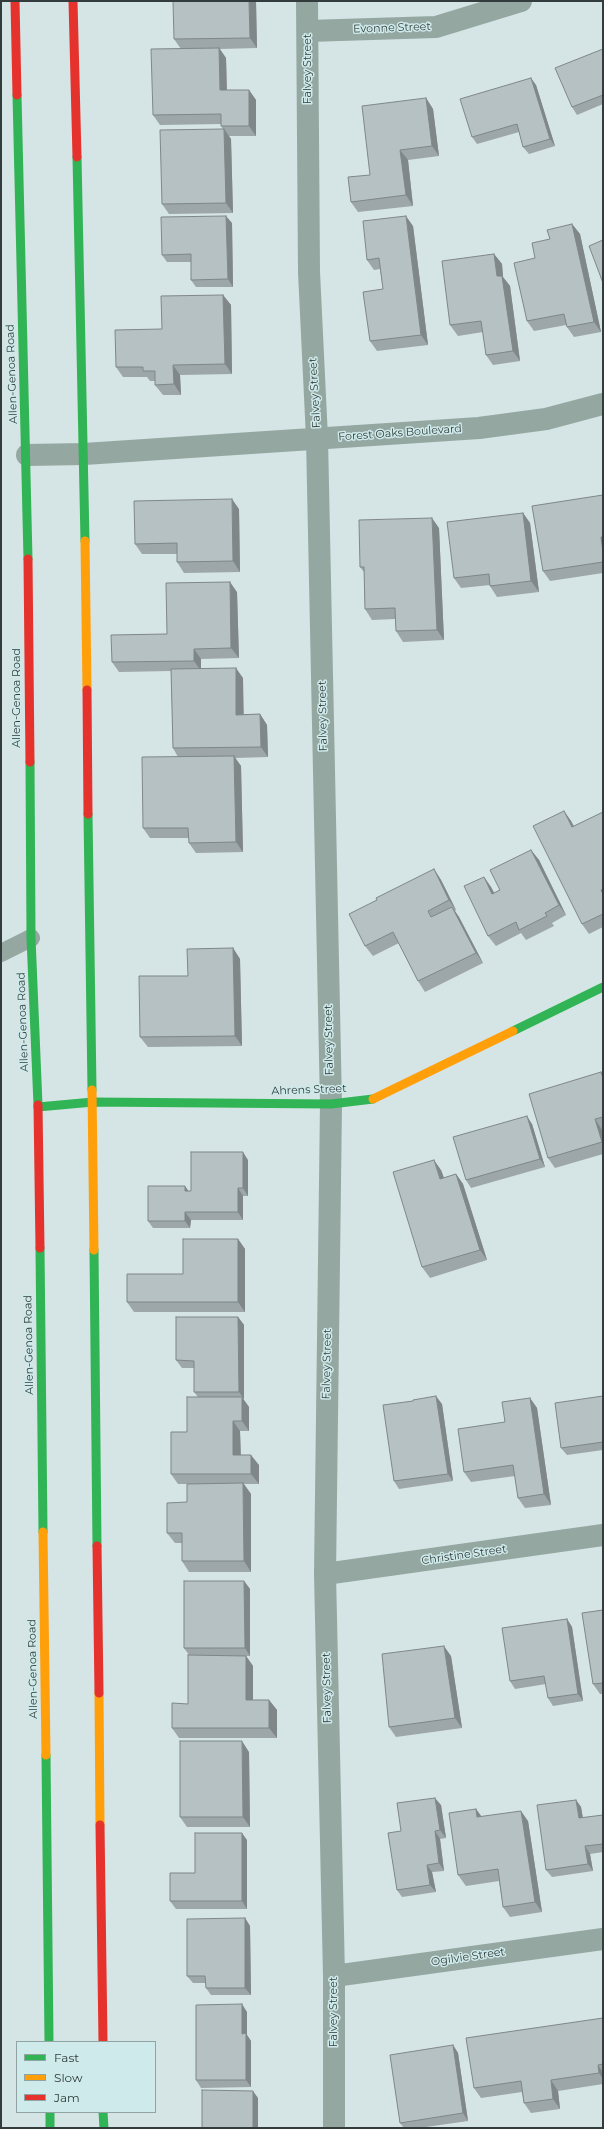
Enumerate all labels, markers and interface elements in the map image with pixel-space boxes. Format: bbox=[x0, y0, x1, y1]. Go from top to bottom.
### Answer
street label: Evonne Street bbox=[353, 20, 431, 36]
street label: Falvey Street bbox=[301, 34, 315, 104]
street label: Allen-Genoa Road bbox=[4, 324, 20, 424]
street label: Falvey Street bbox=[307, 357, 323, 429]
street label: Forest Oaks Boulevard bbox=[338, 422, 462, 444]
street label: Allen-Genoa Road bbox=[10, 648, 24, 748]
street label: Falvey Street bbox=[316, 681, 330, 751]
street label: Allen-Genoa Road bbox=[15, 972, 31, 1072]
street label: Falvey Street bbox=[322, 1005, 336, 1075]
street label: Ahrens Street bbox=[271, 1082, 347, 1098]
street label: Allen-Genoa Road bbox=[22, 1295, 36, 1395]
street label: Falvey Street bbox=[320, 1329, 334, 1399]
street label: Christine Street bbox=[421, 1543, 507, 1567]
street label: Allen-Genoa Road bbox=[26, 1619, 40, 1719]
street label: Falvey Street bbox=[320, 1653, 334, 1723]
street label: Ogilvie Street bbox=[430, 1945, 506, 1969]
street label: Falvey Street bbox=[327, 1977, 341, 2047]
legend bbox=[16, 2041, 156, 2113]
text: Fast bbox=[54, 2050, 79, 2065]
text: Slow bbox=[54, 2070, 83, 2085]
text: Jam bbox=[54, 2090, 80, 2105]

